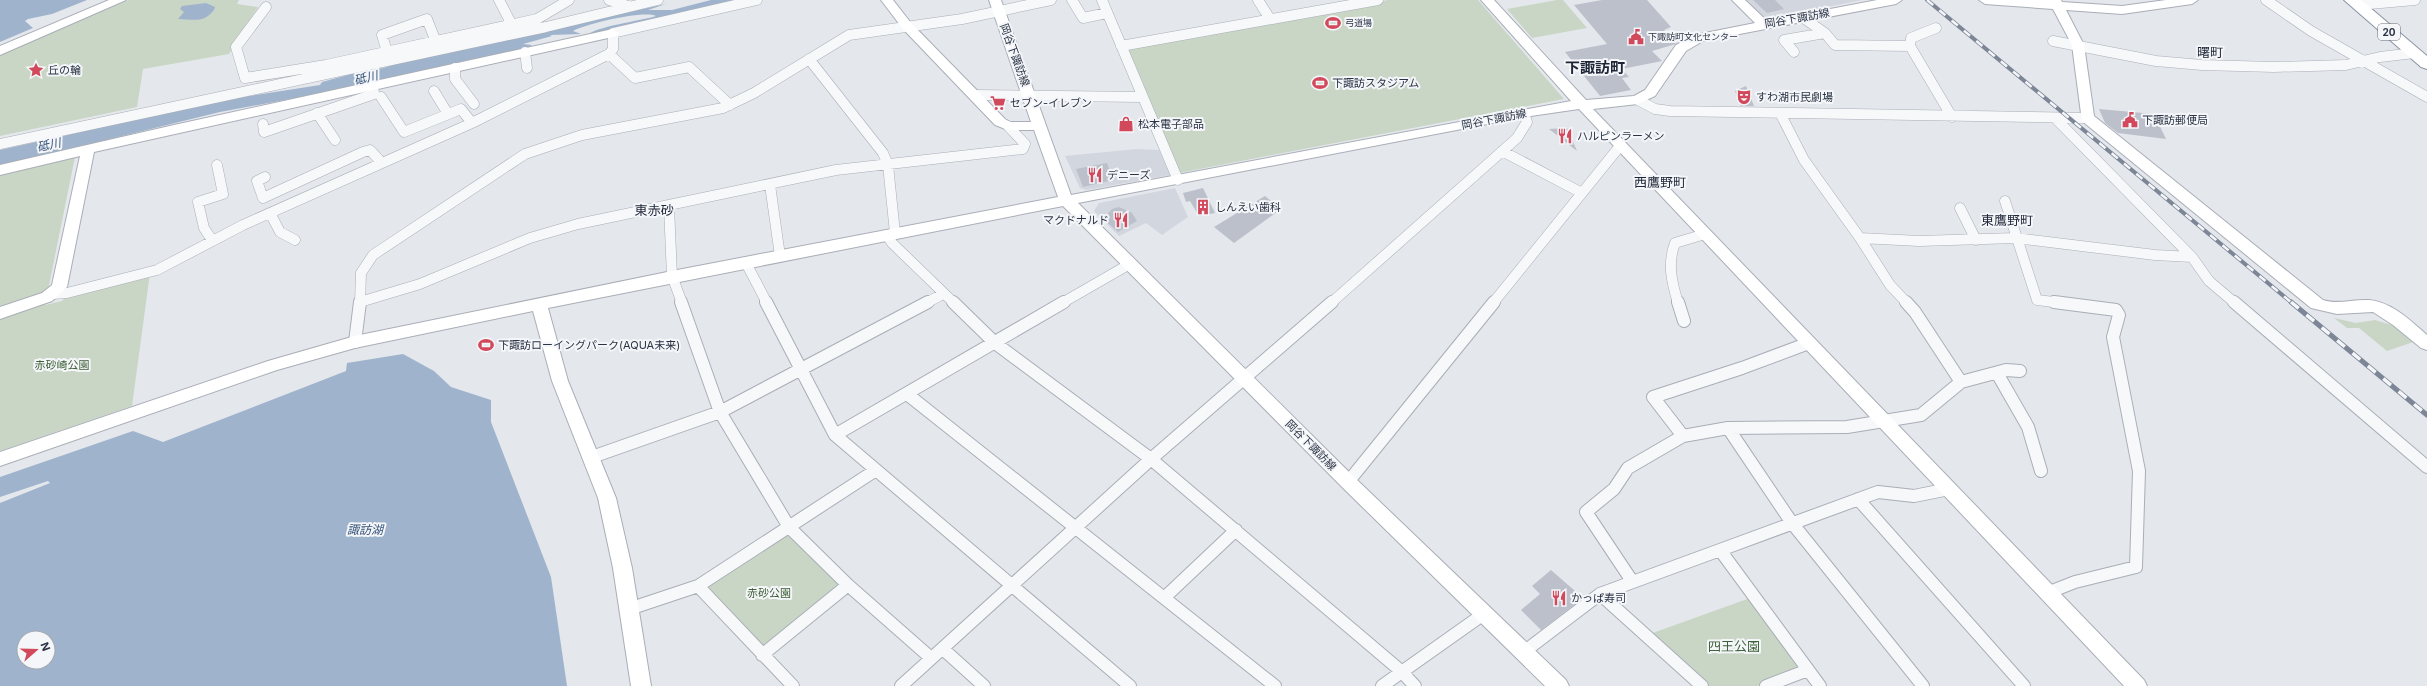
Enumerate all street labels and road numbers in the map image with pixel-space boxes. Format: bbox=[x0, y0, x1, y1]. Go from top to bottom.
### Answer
street label: 岡谷下諏訪線 bbox=[1763, 5, 1831, 31]
street label: 岡谷下諏訪線 bbox=[997, 22, 1033, 88]
road number: 20 bbox=[2378, 24, 2400, 40]
street label: 岡谷下諏訪線 bbox=[1460, 106, 1528, 132]
street label: 岡谷下諏訪線 bbox=[1283, 417, 1339, 473]

